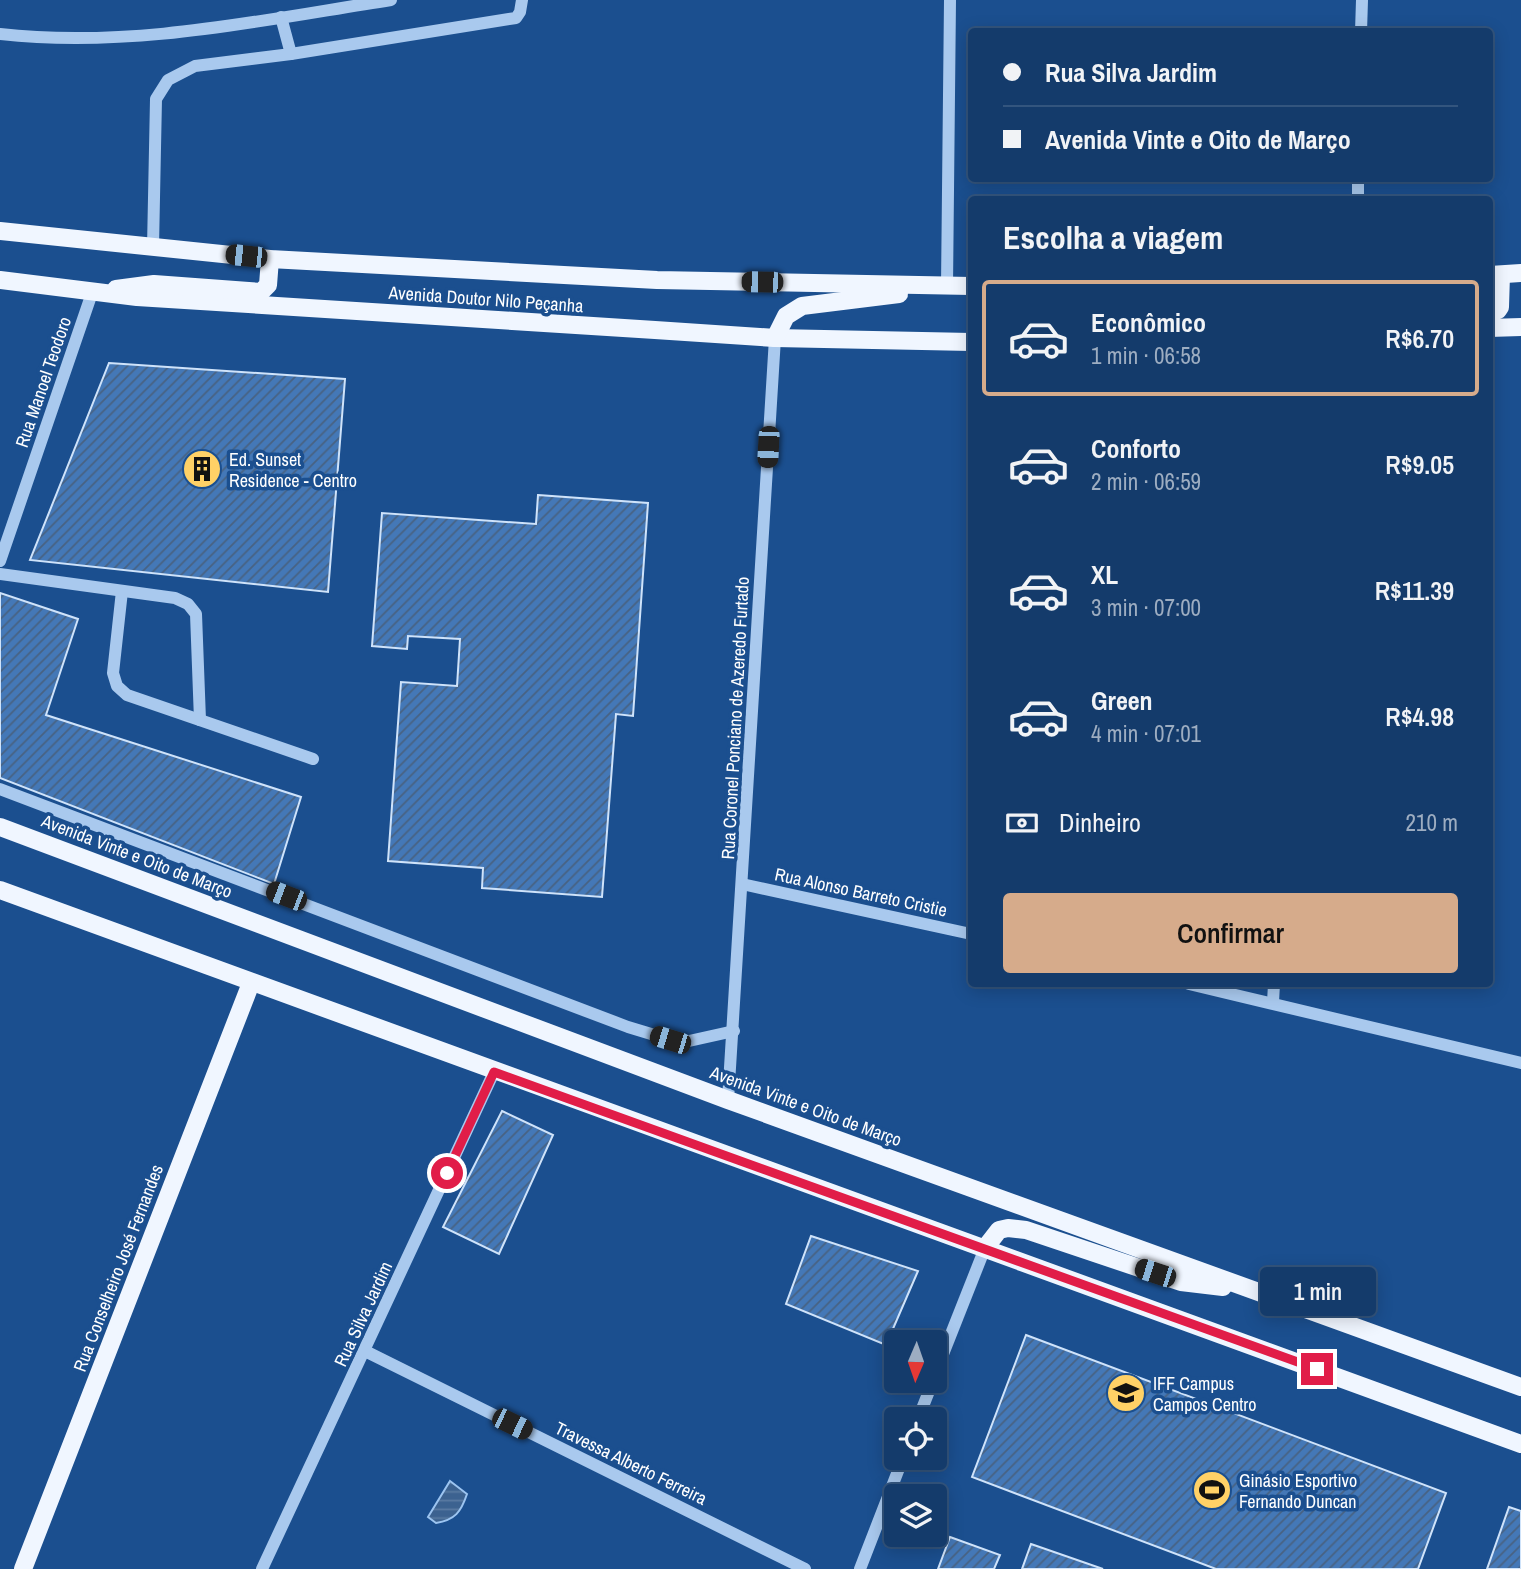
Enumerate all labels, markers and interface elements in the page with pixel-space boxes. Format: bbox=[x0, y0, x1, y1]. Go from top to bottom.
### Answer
text: Rua Silva Jardim bbox=[1045, 55, 1217, 90]
text: Avenida Vinte e Oito de Março bbox=[1045, 122, 1351, 157]
text: Escolha a viagem bbox=[1003, 216, 1223, 259]
car bbox=[225, 243, 268, 269]
car bbox=[741, 271, 784, 293]
street label: Avenida Doutor Nilo Peçanha bbox=[387, 280, 584, 318]
text: Econômico bbox=[1091, 305, 1206, 340]
icon: car bbox=[1007, 307, 1070, 370]
street label: Rua Manoel Teodoro bbox=[9, 313, 77, 451]
text: R$6.70 bbox=[1385, 321, 1454, 356]
text: 1 min · 06:58 bbox=[1091, 340, 1201, 371]
car bbox=[757, 425, 780, 469]
text: Conforto bbox=[1091, 431, 1181, 466]
icon: car bbox=[1007, 433, 1070, 496]
place label: Ed. Sunset Residence - Centro bbox=[229, 447, 357, 493]
text: R$9.05 bbox=[1385, 447, 1454, 482]
building icon: Ed. Sunset Residence - Centro bbox=[181, 448, 223, 490]
text: 2 min · 06:59 bbox=[1091, 466, 1201, 497]
text: XL bbox=[1091, 557, 1118, 592]
icon: car bbox=[1007, 559, 1070, 622]
text: R$11.39 bbox=[1375, 573, 1454, 608]
street label: Rua Coronel Ponciano de Azeredo Furtado bbox=[715, 576, 755, 860]
text: 3 min · 07:00 bbox=[1091, 592, 1201, 623]
text: Green bbox=[1091, 683, 1153, 718]
icon: car bbox=[1007, 685, 1070, 748]
text: R$4.98 bbox=[1385, 699, 1454, 734]
text: 4 min · 07:01 bbox=[1091, 718, 1201, 749]
icon: cash bbox=[1003, 804, 1041, 842]
text: Dinheiro bbox=[1059, 805, 1141, 840]
text: 210 m bbox=[1406, 807, 1458, 838]
street label: Avenida Vinte e Oito de Março bbox=[37, 808, 236, 904]
street label: Rua Alonso Barreto Cristie bbox=[773, 862, 949, 922]
car bbox=[263, 879, 310, 913]
button: Confirmar bbox=[1003, 893, 1458, 973]
car bbox=[647, 1024, 694, 1056]
street label: Avenida Vinte e Oito de Março bbox=[706, 1059, 905, 1152]
route start bbox=[431, 1157, 463, 1189]
street label: Rua Conselheiro José Fernandes bbox=[67, 1161, 169, 1375]
street label: Rua Silva Jardim bbox=[328, 1257, 398, 1371]
car bbox=[1132, 1257, 1179, 1289]
callout: 1 min bbox=[1259, 1268, 1375, 1316]
text: 1 min bbox=[1294, 1276, 1342, 1307]
north arrow bbox=[884, 1330, 947, 1393]
map controls bbox=[884, 1330, 947, 1547]
route end bbox=[1301, 1353, 1333, 1385]
place label: IFF Campus Campos Centro bbox=[1153, 1371, 1256, 1417]
school or university icon: IFF Campus Campos Centro bbox=[1105, 1372, 1147, 1414]
car bbox=[489, 1405, 536, 1443]
button: locate bbox=[884, 1407, 947, 1470]
street label: Travessa Alberto Ferreira bbox=[551, 1415, 711, 1511]
place label: Ginásio Esportivo Fernando Duncan bbox=[1239, 1468, 1357, 1514]
sports icon: Ginásio Esportivo Fernando Duncan bbox=[1191, 1469, 1233, 1511]
button: layers bbox=[884, 1484, 947, 1547]

